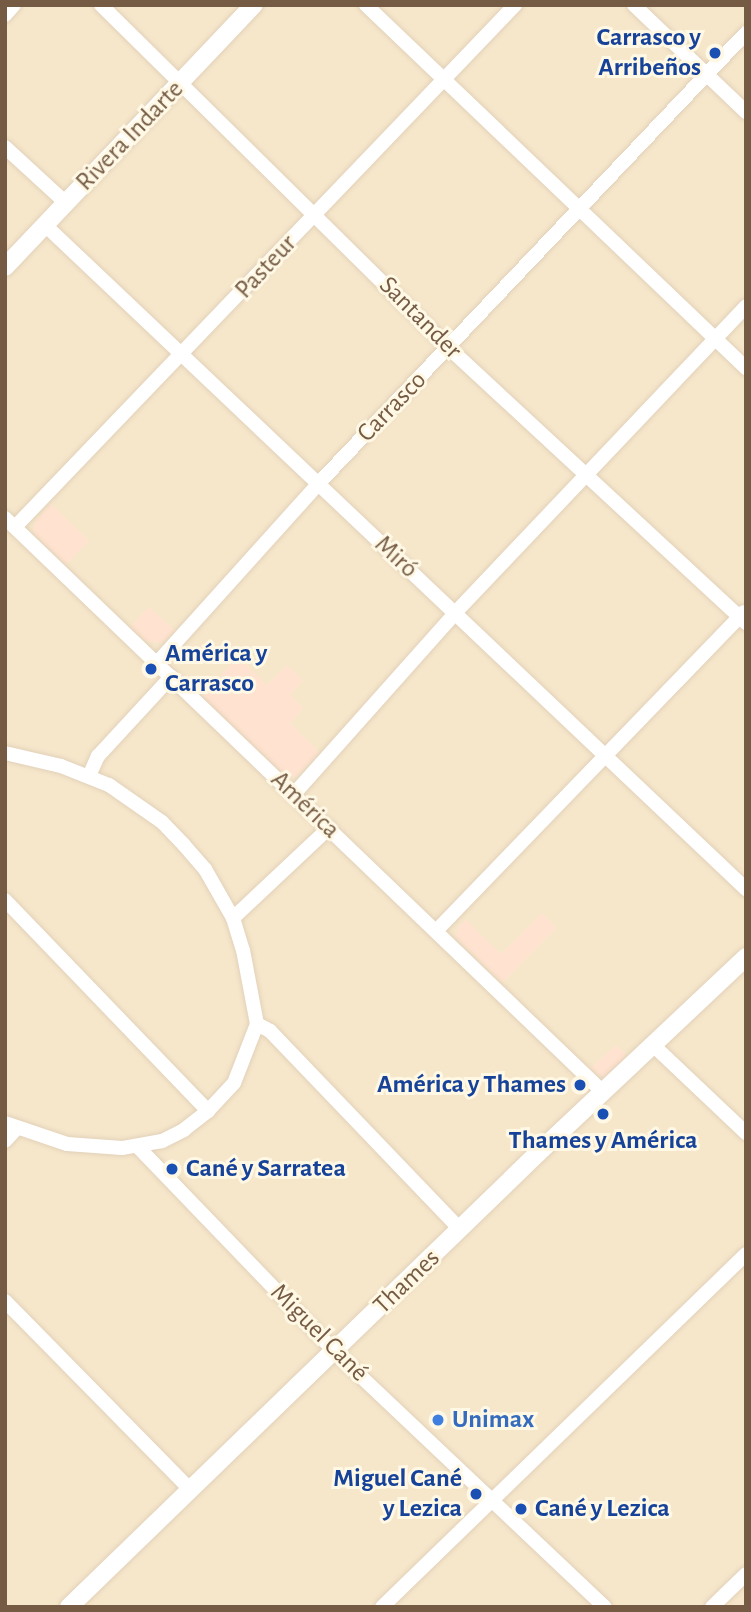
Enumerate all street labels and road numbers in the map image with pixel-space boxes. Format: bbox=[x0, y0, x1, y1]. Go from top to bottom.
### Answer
street label: Rivera Indarte bbox=[70, 74, 190, 198]
street label: Pasteur bbox=[229, 229, 303, 305]
street label: Santander bbox=[372, 270, 468, 366]
street label: Carrasco bbox=[351, 365, 433, 449]
street label: Miró bbox=[368, 529, 424, 585]
street label: América bbox=[264, 765, 346, 845]
street label: Thames bbox=[367, 1243, 447, 1321]
street label: Miguel Cané bbox=[263, 1277, 375, 1389]

